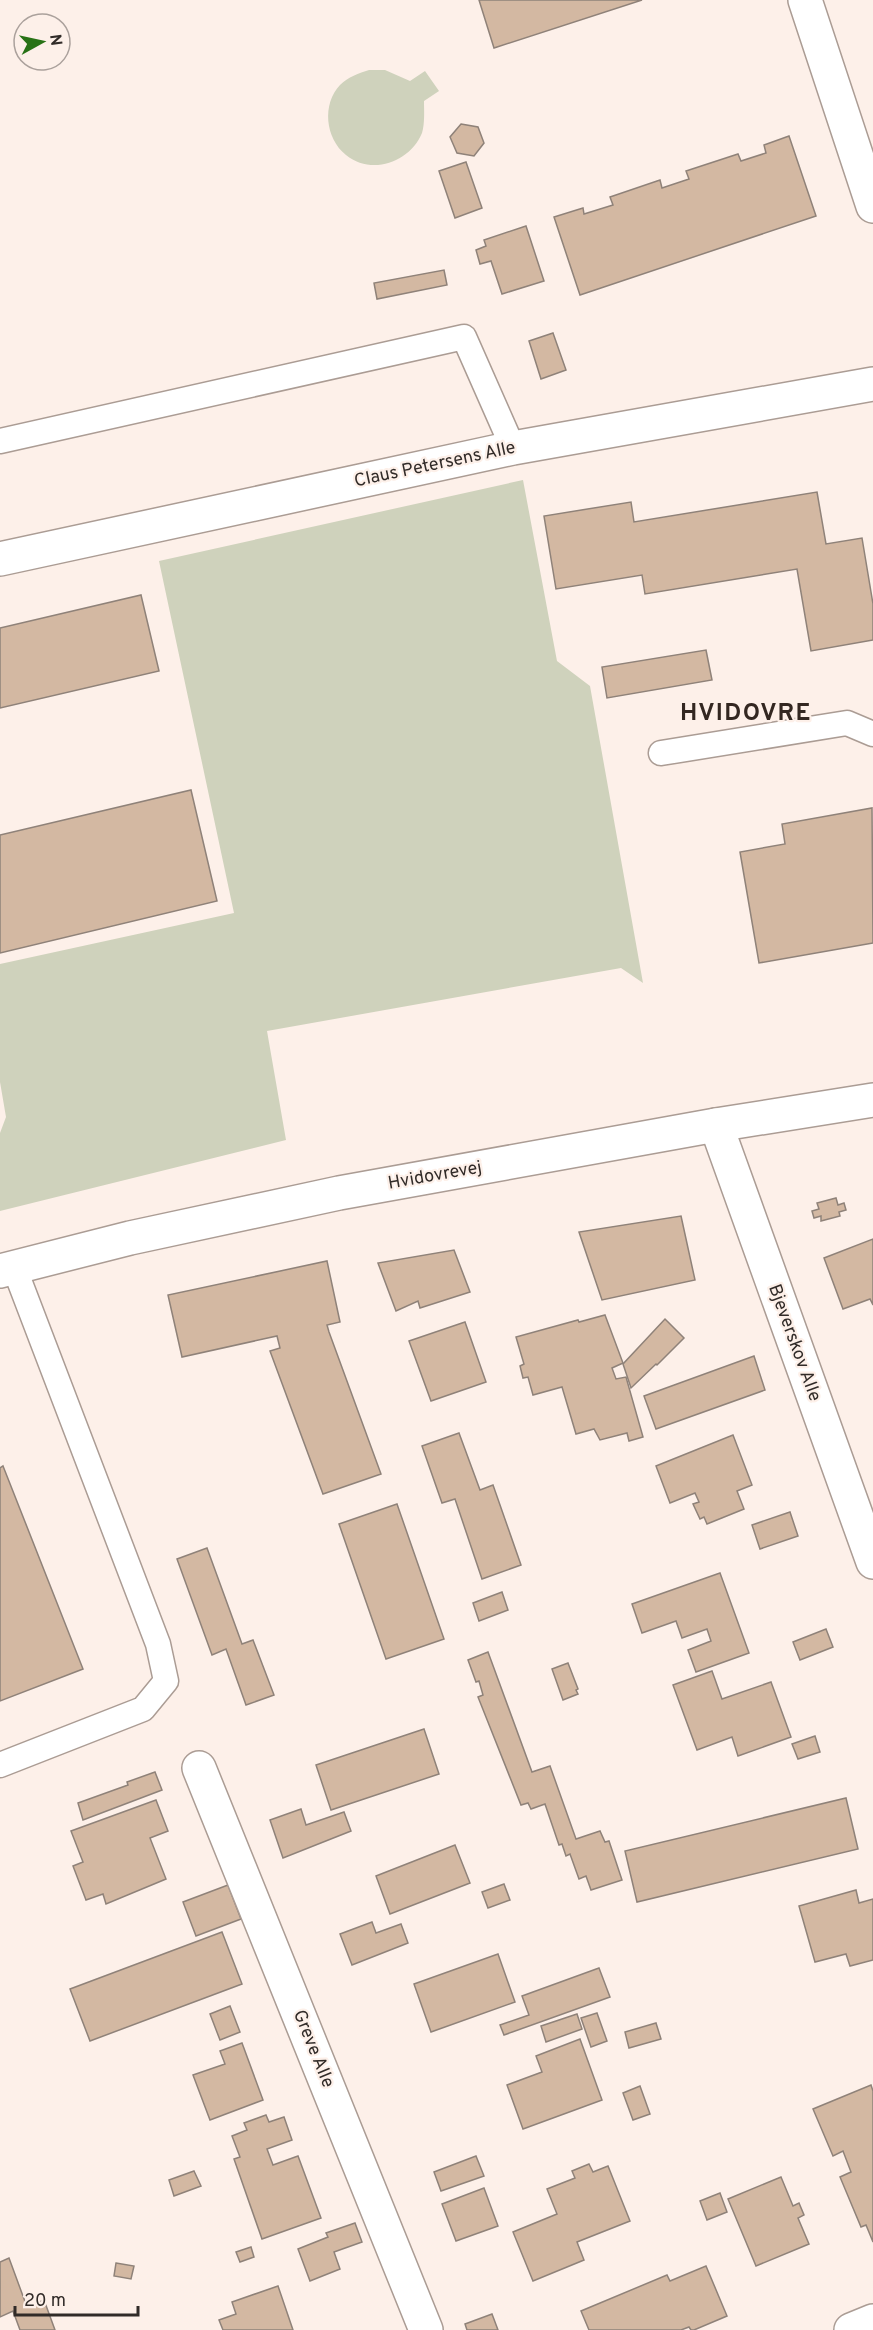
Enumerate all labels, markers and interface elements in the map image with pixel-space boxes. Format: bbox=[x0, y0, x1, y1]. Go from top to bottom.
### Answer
north arrow bbox=[12, 12, 72, 72]
text: N bbox=[44, 33, 66, 47]
street label: Claus Petersens Alle bbox=[352, 437, 518, 493]
district label: HVIDOVRE bbox=[680, 699, 812, 729]
street label: Hvidovrevej bbox=[386, 1156, 484, 1196]
street label: Bjeverskov Alle bbox=[762, 1281, 826, 1405]
street label: Greve Alle bbox=[287, 2007, 339, 2091]
scale bar bbox=[15, 2279, 138, 2317]
text: 20 m bbox=[24, 2290, 66, 2313]

